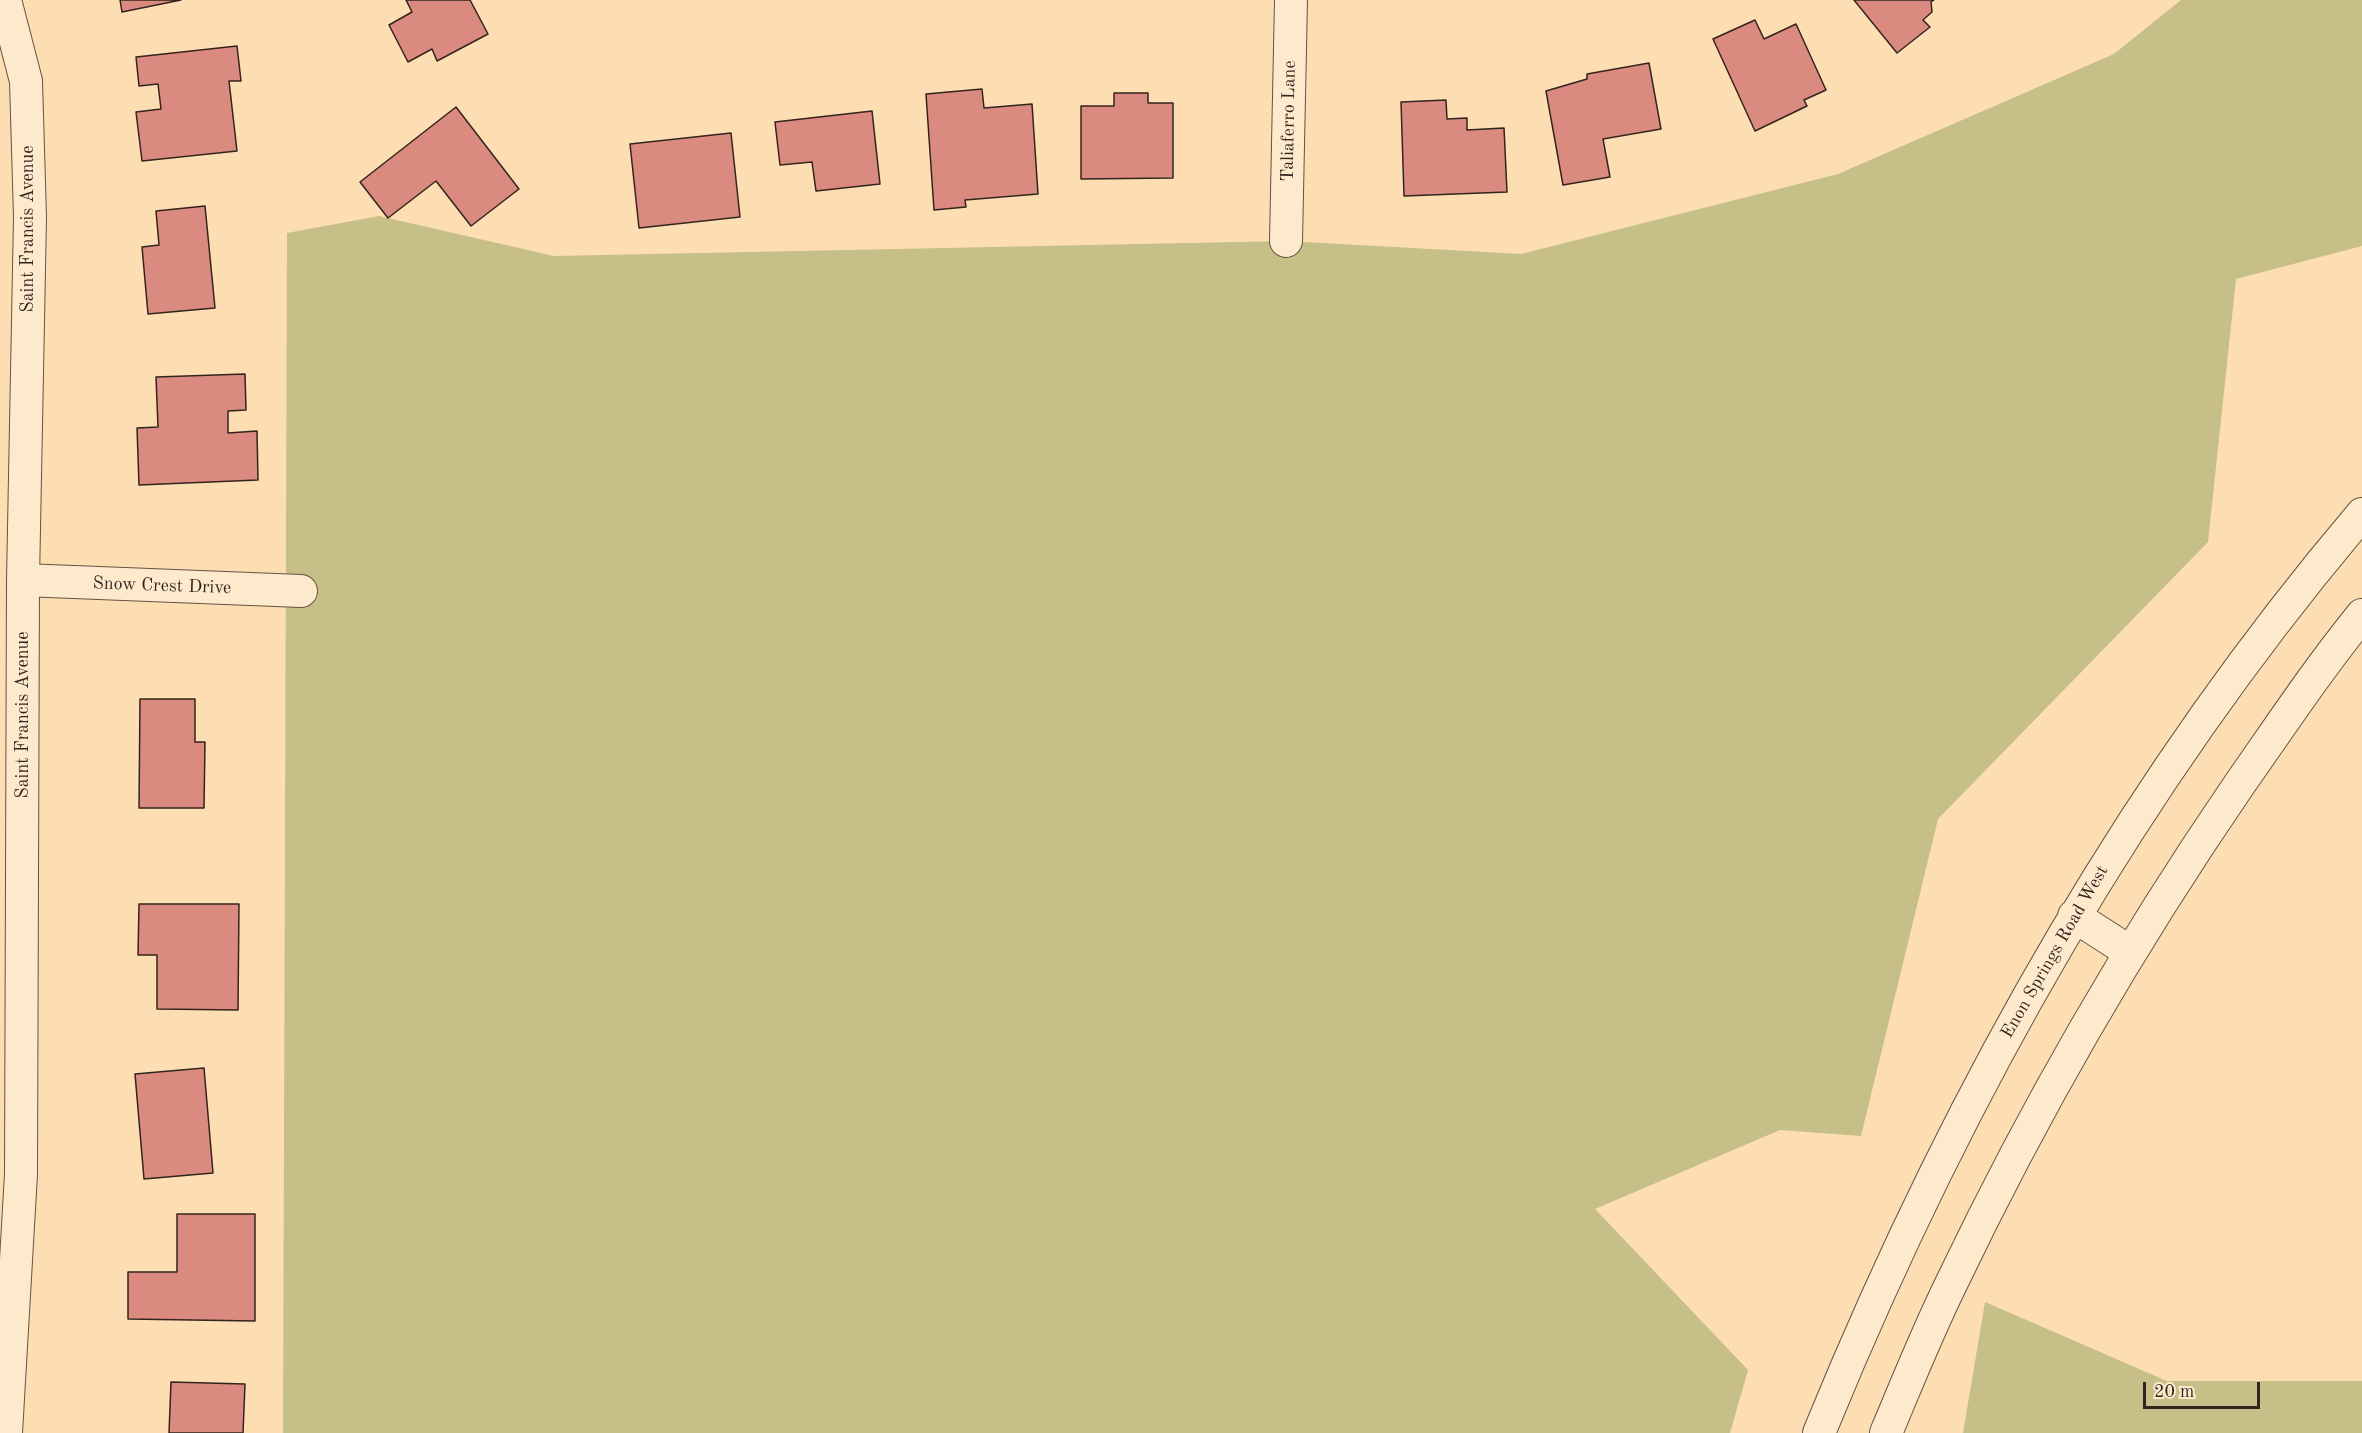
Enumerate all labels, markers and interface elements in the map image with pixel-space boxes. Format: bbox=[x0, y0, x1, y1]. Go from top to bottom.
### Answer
street label: Taliaferro Lane bbox=[1277, 60, 1301, 182]
street label: Saint Francis Avenue bbox=[17, 146, 39, 312]
street label: Snow Crest Drive bbox=[92, 573, 232, 599]
street label: Saint Francis Avenue bbox=[12, 632, 34, 798]
street label: Enon Springs Road West bbox=[1997, 862, 2113, 1042]
scale bar bbox=[2146, 1370, 2263, 1408]
text: 20 m bbox=[2154, 1383, 2194, 1401]

